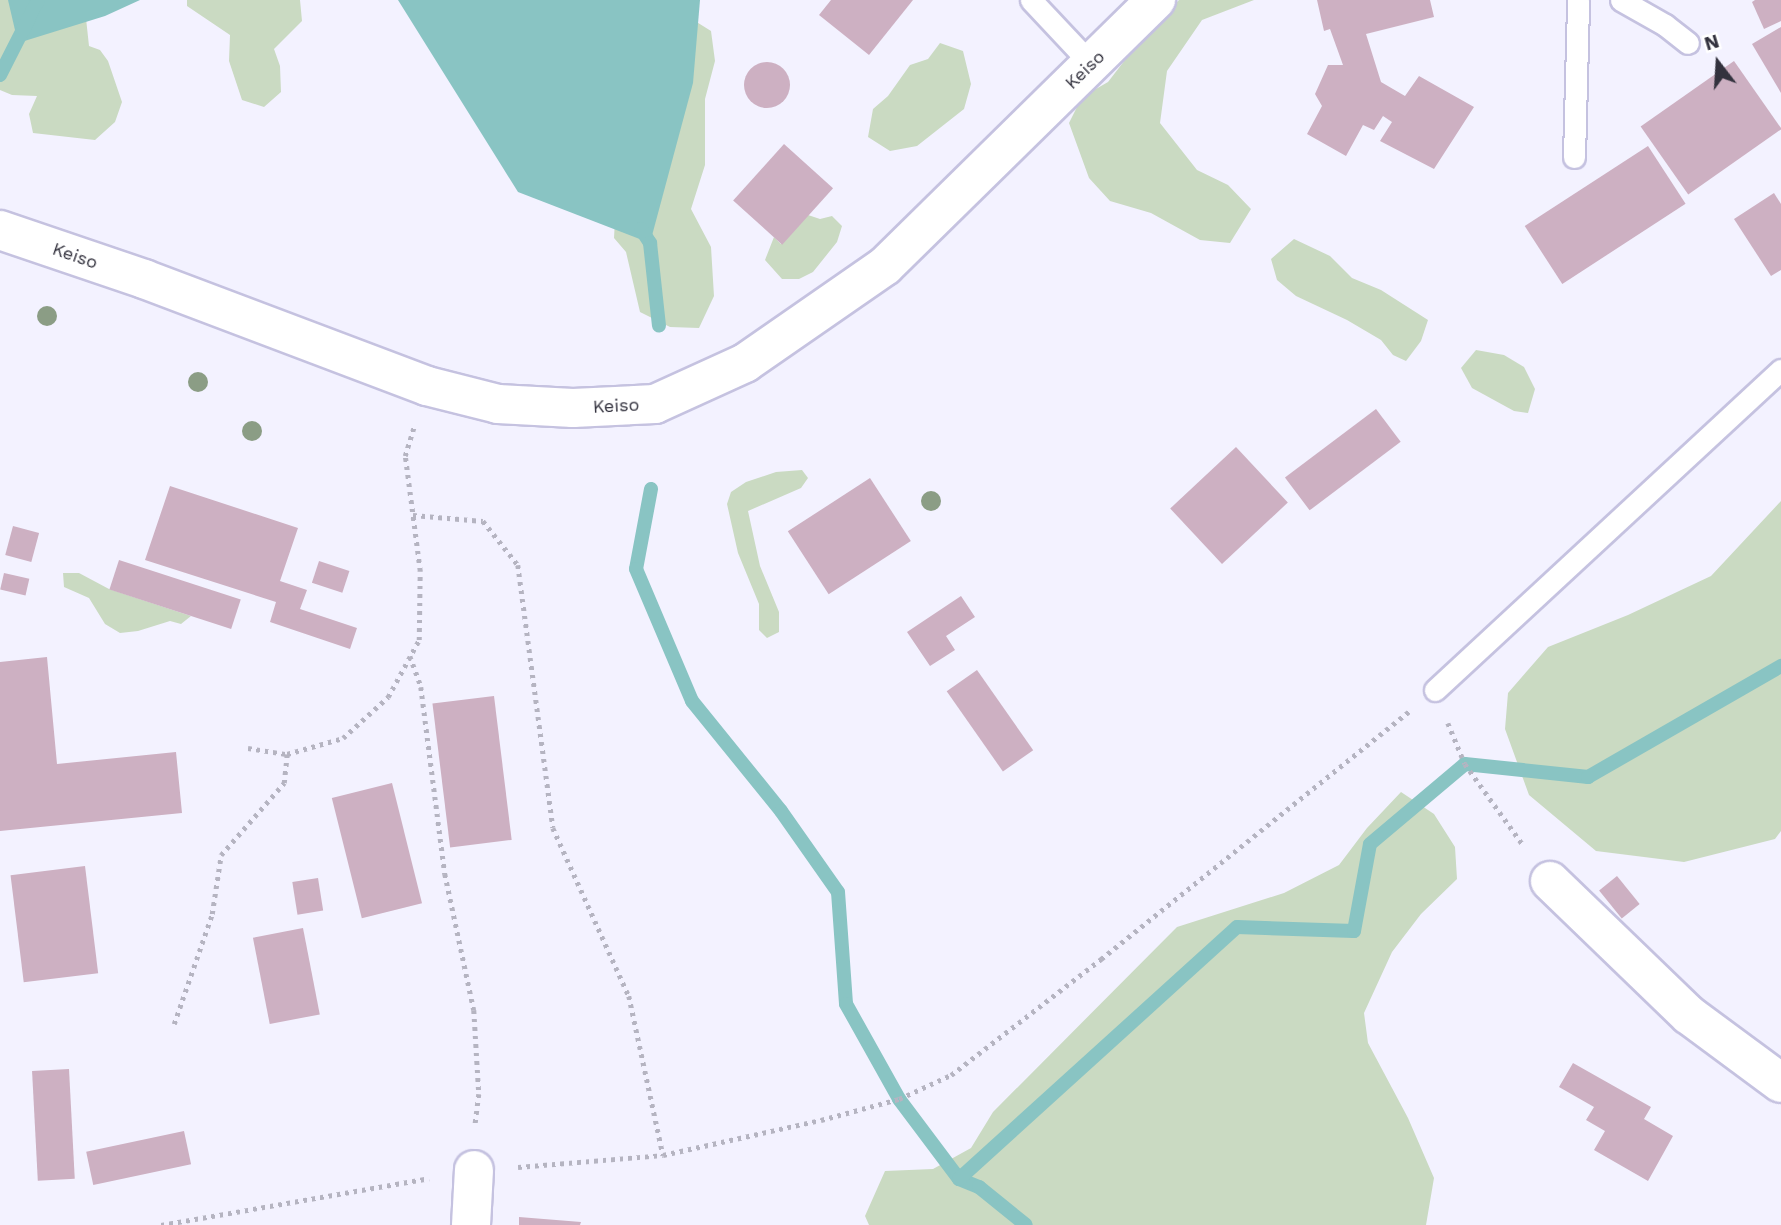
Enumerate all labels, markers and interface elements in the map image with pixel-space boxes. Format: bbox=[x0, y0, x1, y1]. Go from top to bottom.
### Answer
north arrow bbox=[1683, 28, 1753, 98]
text: N bbox=[1702, 29, 1722, 55]
street label: Keiso bbox=[1061, 46, 1109, 94]
street label: Keiso bbox=[49, 238, 101, 274]
street label: Keiso bbox=[592, 394, 640, 418]

